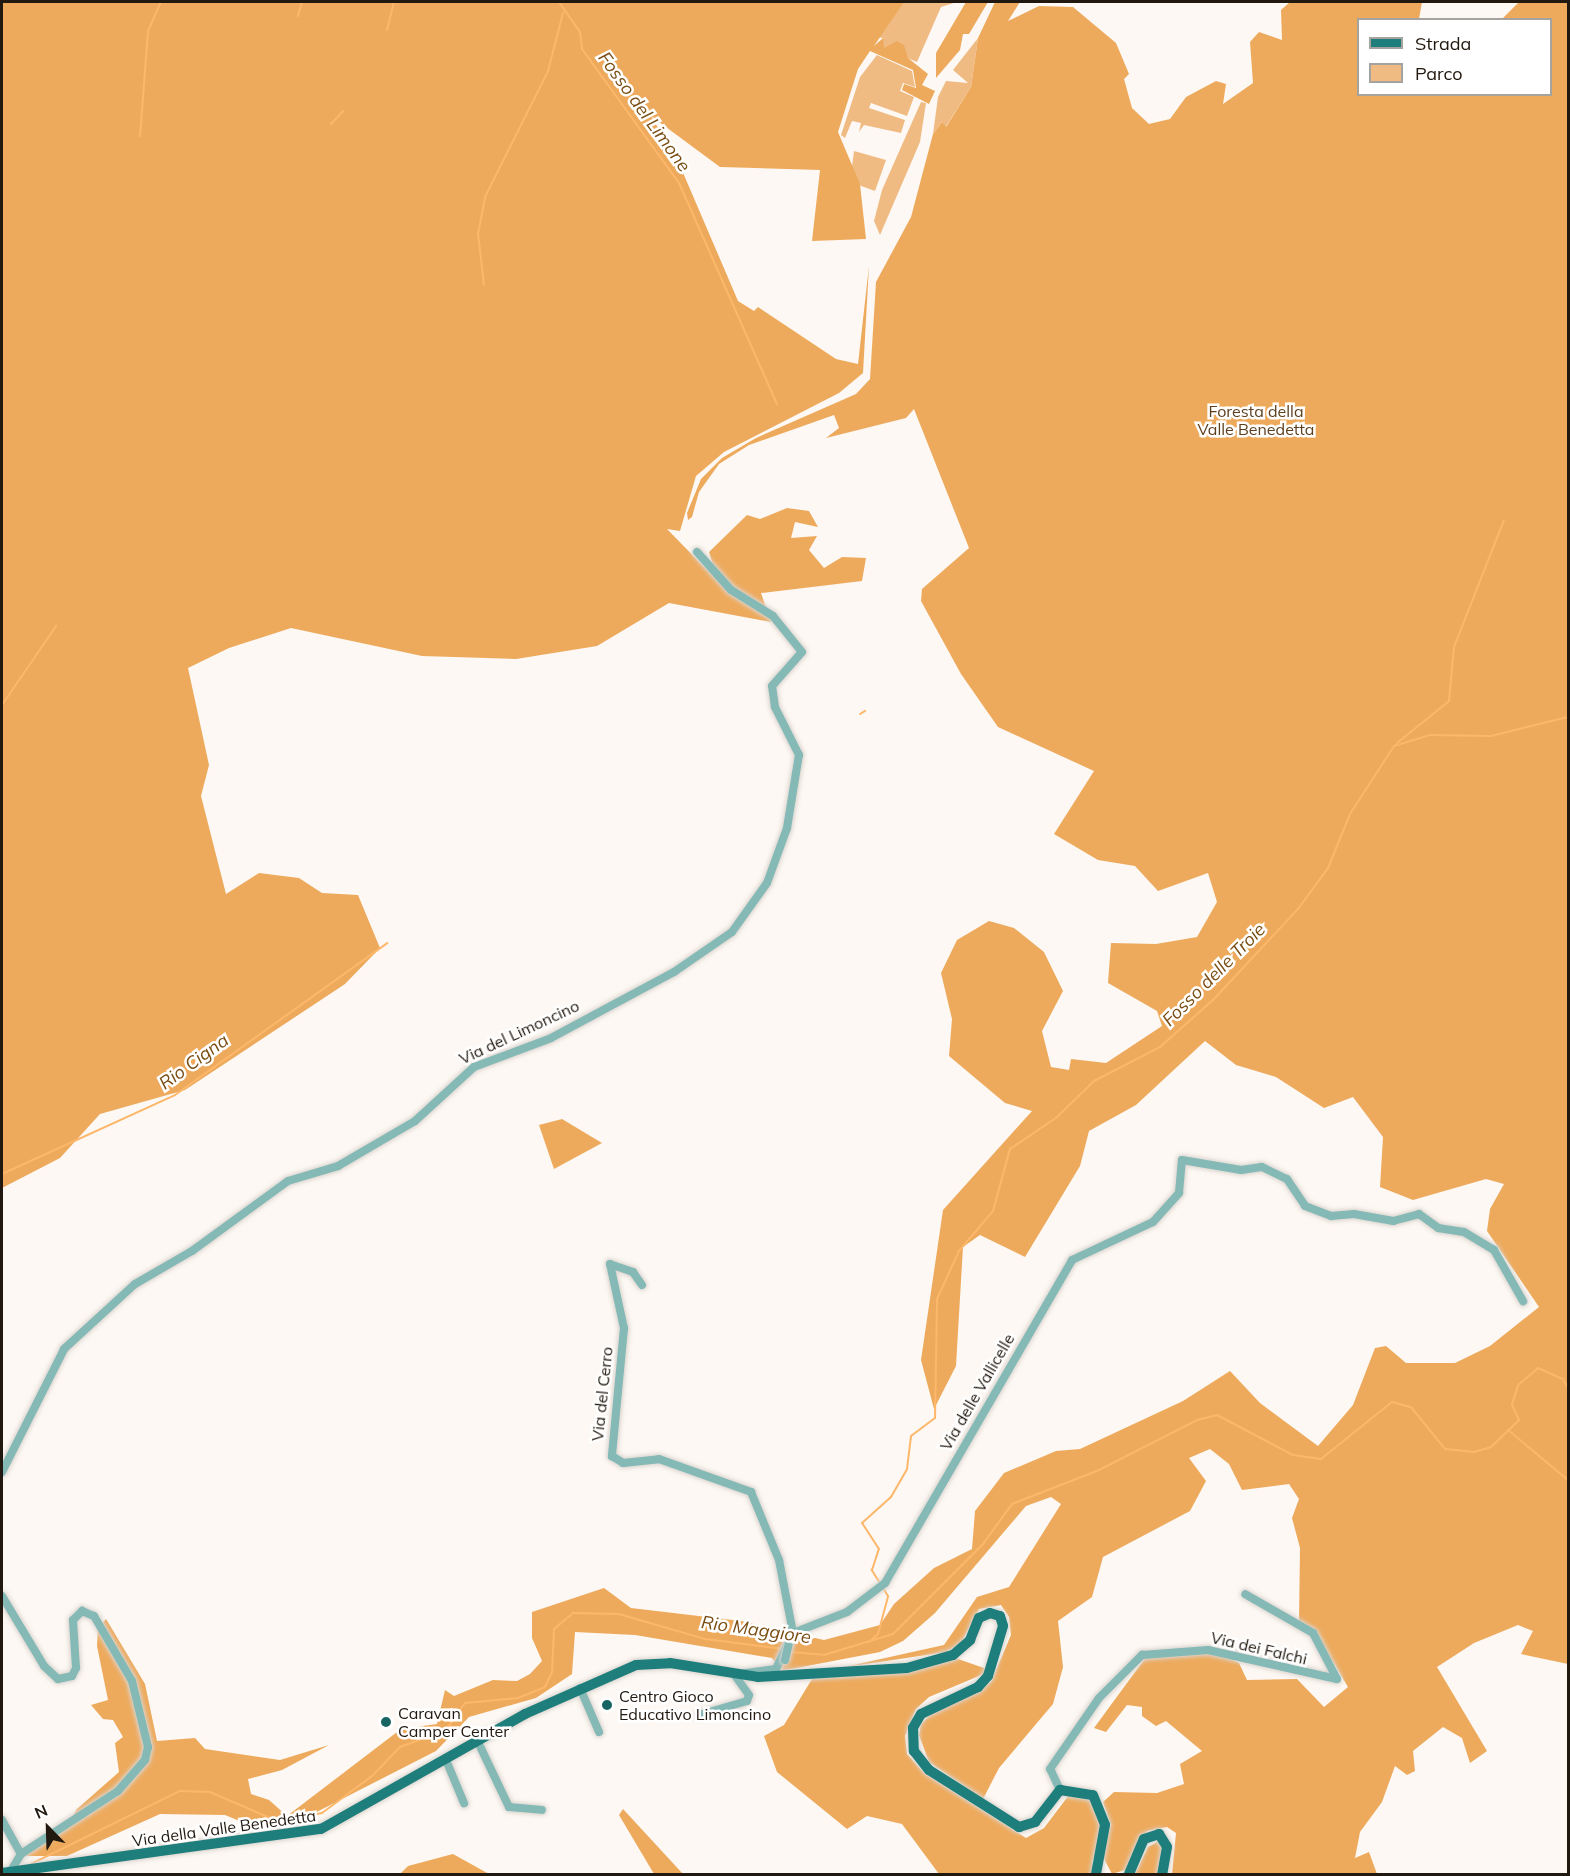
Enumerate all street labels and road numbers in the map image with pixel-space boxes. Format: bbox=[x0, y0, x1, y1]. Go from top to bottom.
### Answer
street label: Via del Limoncino bbox=[456, 996, 582, 1068]
street label: Via delle Vallicelle bbox=[936, 1330, 1018, 1454]
street label: Via del Cerro bbox=[587, 1346, 617, 1442]
street label: Via dei Falchi bbox=[1209, 1628, 1309, 1668]
street label: Via della Valle Benedetta bbox=[131, 1806, 317, 1850]

